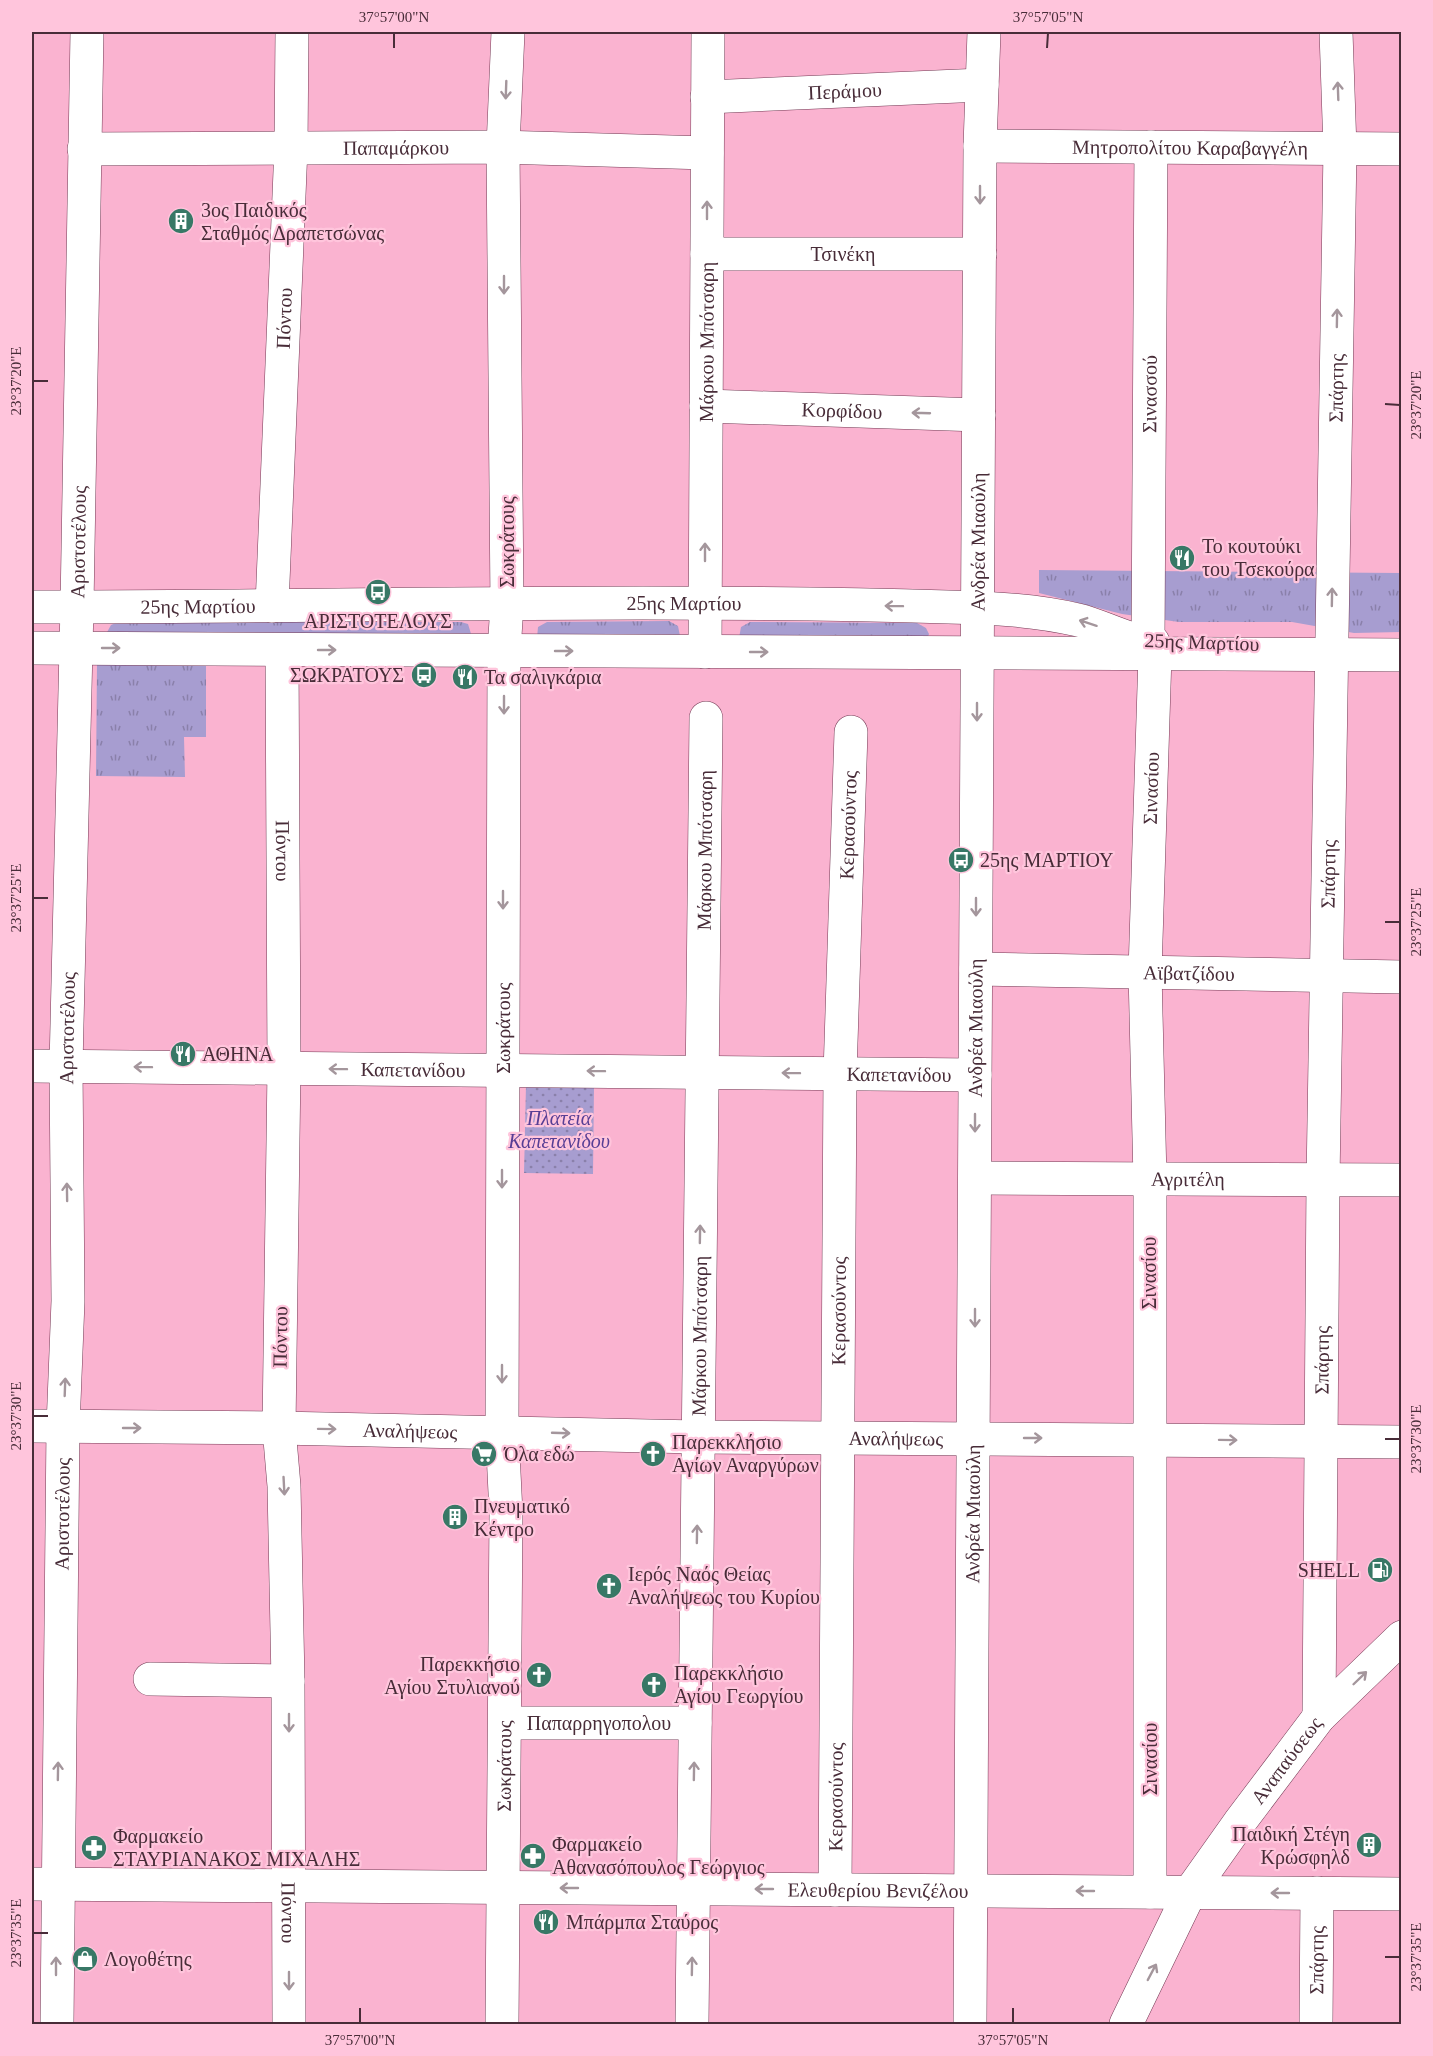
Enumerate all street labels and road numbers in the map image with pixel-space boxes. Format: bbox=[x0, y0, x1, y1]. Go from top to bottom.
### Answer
street label: Περάμου bbox=[807, 78, 882, 104]
street label: Παπαμάρκου bbox=[343, 136, 449, 160]
street label: Μητροπολίτου Καραβαγγέλη bbox=[1072, 136, 1308, 160]
street label: Τσινέκη bbox=[810, 243, 876, 266]
street label: Μάρκου Μπότσαρη bbox=[695, 262, 719, 422]
street label: Πόντου bbox=[272, 287, 296, 349]
street label: Σπάρτης bbox=[1324, 354, 1348, 423]
street label: Σινασσού bbox=[1138, 355, 1161, 433]
street label: Κορφίδου bbox=[801, 398, 883, 423]
street label: Ανδρέα Μιαούλη bbox=[967, 473, 990, 612]
street label: Αριστοτέλους bbox=[66, 485, 90, 599]
street label: Σωκράτους bbox=[496, 496, 519, 588]
street label: 25ης Μαρτίου bbox=[626, 592, 742, 615]
street label: 25ης Μαρτίου bbox=[140, 595, 256, 619]
street label: 25ης Μαρτίου bbox=[1144, 629, 1260, 656]
street label: Σινασίου bbox=[1139, 751, 1163, 825]
street label: Μάρκου Μπότσαρη bbox=[693, 770, 717, 930]
street label: Κερασούντος bbox=[835, 770, 861, 880]
street label: Πόντου bbox=[272, 820, 294, 882]
street label: Σπάρτης bbox=[1316, 839, 1340, 909]
street label: Ανδρέα Μιαούλη bbox=[964, 959, 988, 1098]
street label: Αϊβατζίδου bbox=[1143, 961, 1235, 985]
street label: Αριστοτέλους bbox=[55, 972, 79, 1085]
street label: Σωκράτους bbox=[492, 982, 515, 1074]
street label: Καπετανίδου bbox=[360, 1058, 466, 1081]
street label: Καπετανίδου bbox=[846, 1063, 952, 1086]
street label: Αγριτέλη bbox=[1151, 1168, 1225, 1191]
street label: Σινασίου bbox=[1138, 1237, 1160, 1309]
street label: Μάρκου Μπότσαρη bbox=[688, 1256, 712, 1416]
street label: Κερασούντος bbox=[827, 1256, 850, 1366]
street label: Πόντου bbox=[268, 1306, 292, 1368]
street label: Σπάρτης bbox=[1310, 1326, 1334, 1394]
street label: Αναλήψεως bbox=[362, 1419, 458, 1443]
street label: Αναλήψεως bbox=[849, 1427, 943, 1451]
street label: Ανδρέα Μιαούλη bbox=[961, 1444, 985, 1584]
street label: Αριστοτέλους bbox=[51, 1458, 74, 1570]
street label: Παπαρρηγοπολου bbox=[527, 1712, 671, 1735]
street label: Αναπαύσεως bbox=[1247, 1712, 1326, 1808]
street label: Σωκράτους bbox=[493, 1720, 516, 1812]
street label: Σινασίου bbox=[1139, 1723, 1161, 1795]
street label: Κερασούντος bbox=[824, 1742, 847, 1852]
street label: Ελευθερίου Βενιζέλου bbox=[787, 1879, 969, 1903]
street label: Πόντου bbox=[278, 1882, 300, 1944]
street label: Σπάρτης bbox=[1305, 1926, 1329, 1994]

